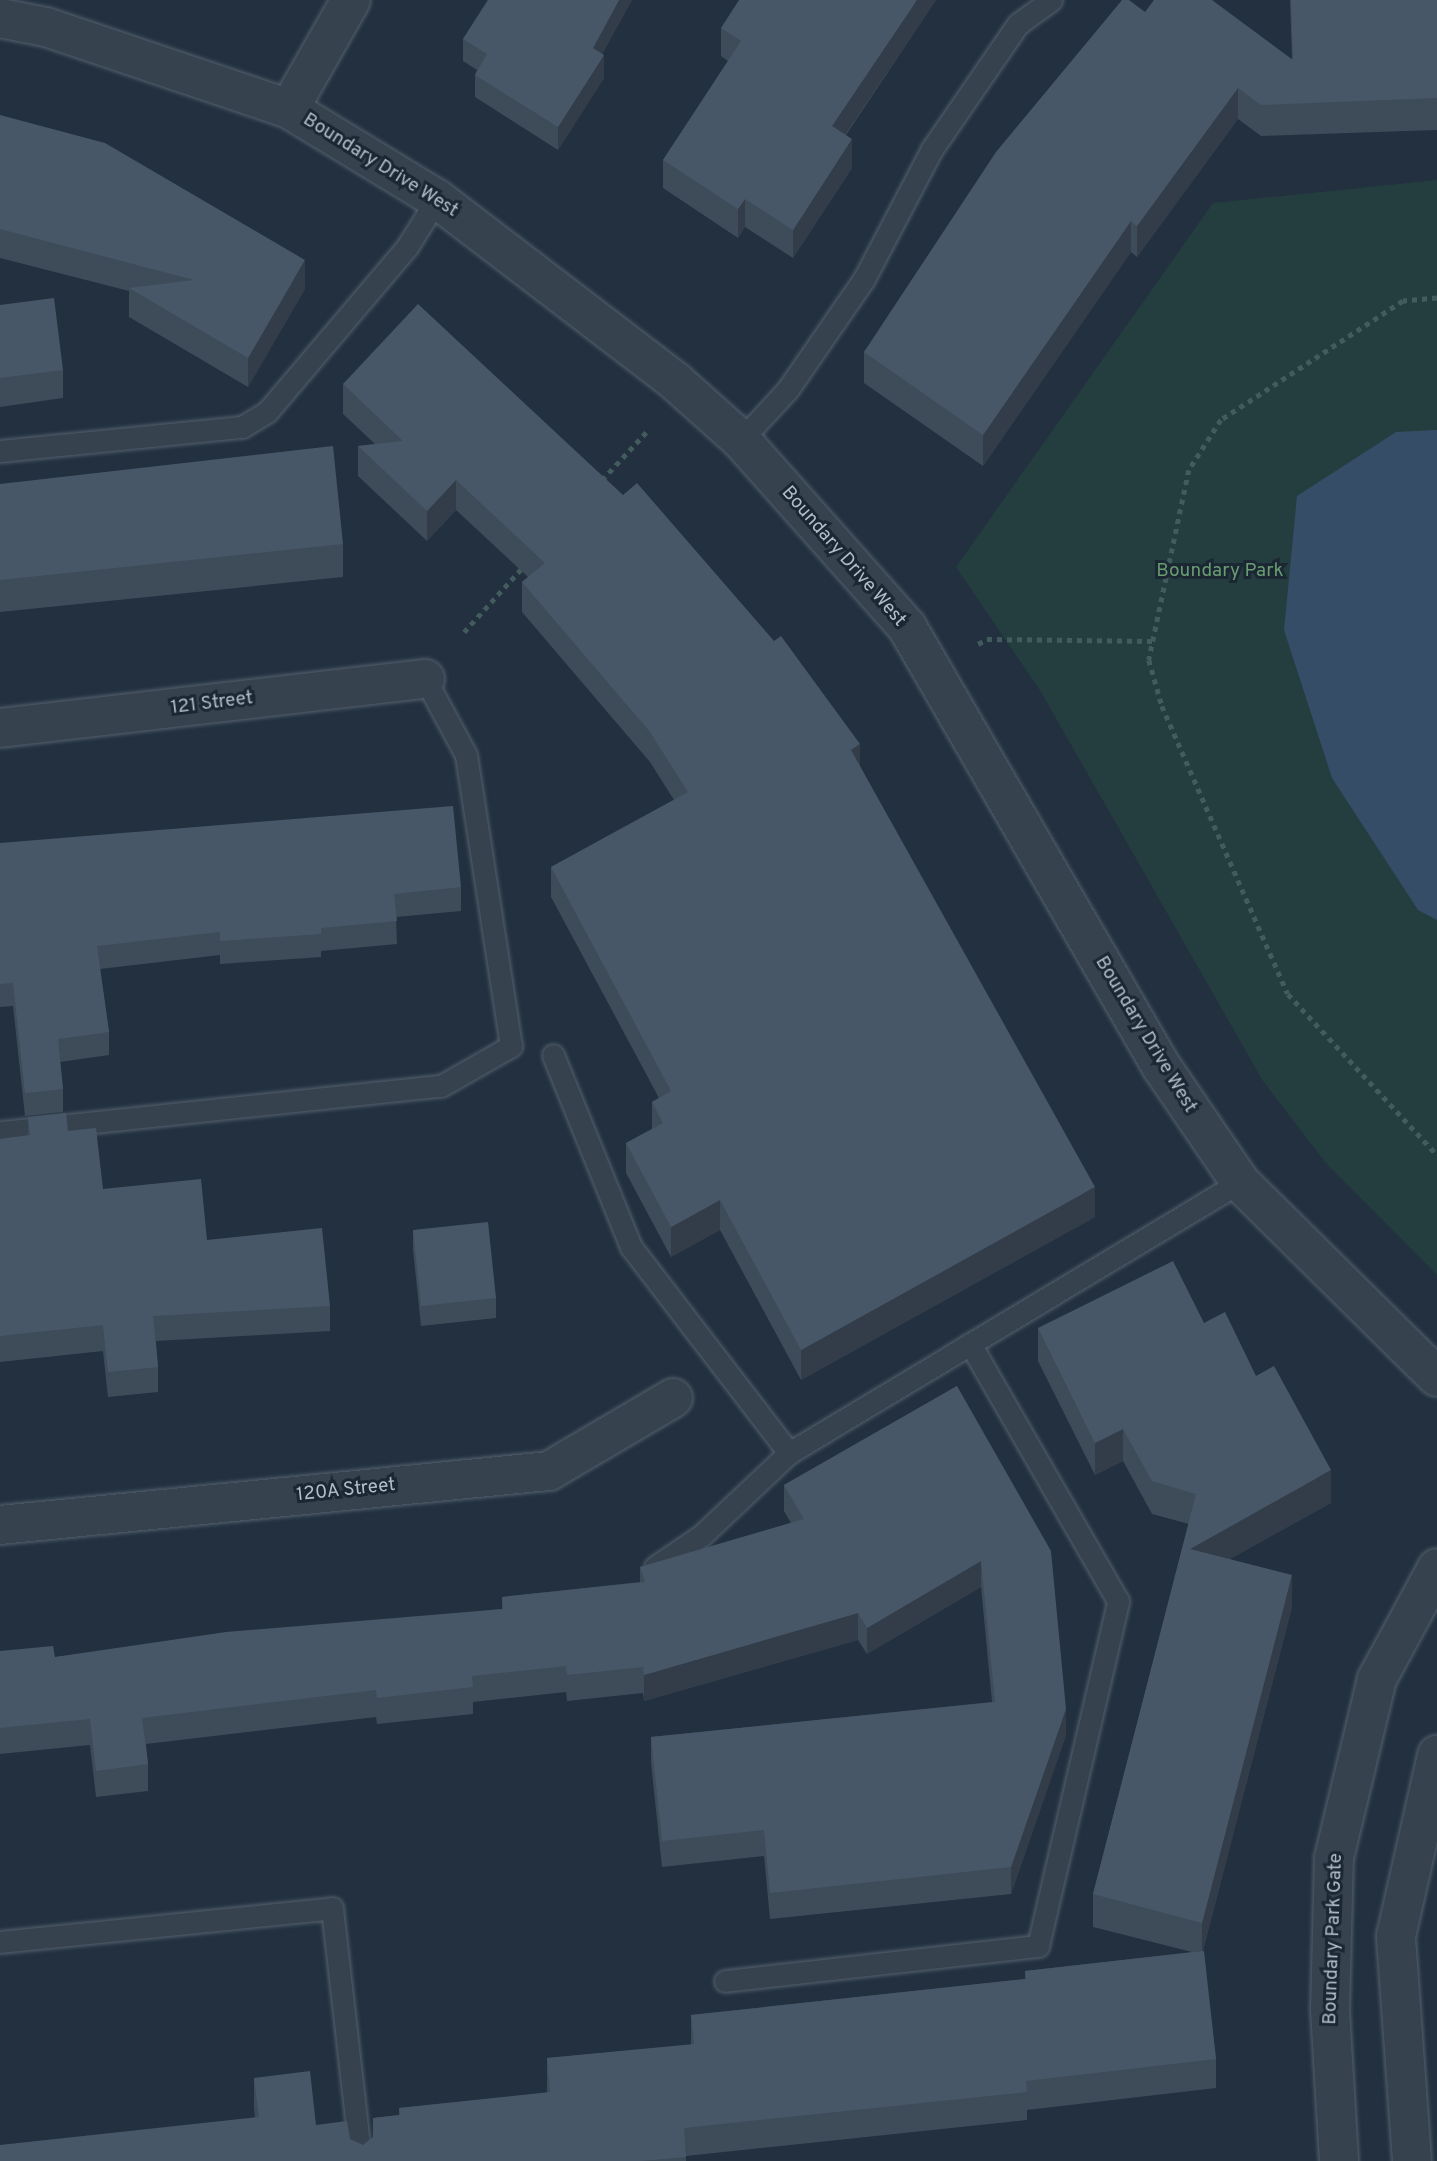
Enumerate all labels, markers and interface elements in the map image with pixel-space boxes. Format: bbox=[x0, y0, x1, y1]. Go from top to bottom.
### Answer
street label: Boundary Drive West bbox=[298, 109, 462, 223]
street label: Boundary Drive West bbox=[776, 482, 910, 632]
park label: Boundary Park bbox=[1156, 561, 1284, 583]
street label: 121 Street bbox=[170, 688, 254, 720]
street label: Boundary Drive West bbox=[1089, 952, 1201, 1118]
street label: 120A Street bbox=[295, 1474, 397, 1508]
street label: Boundary Park Gate bbox=[1320, 1853, 1348, 2025]

